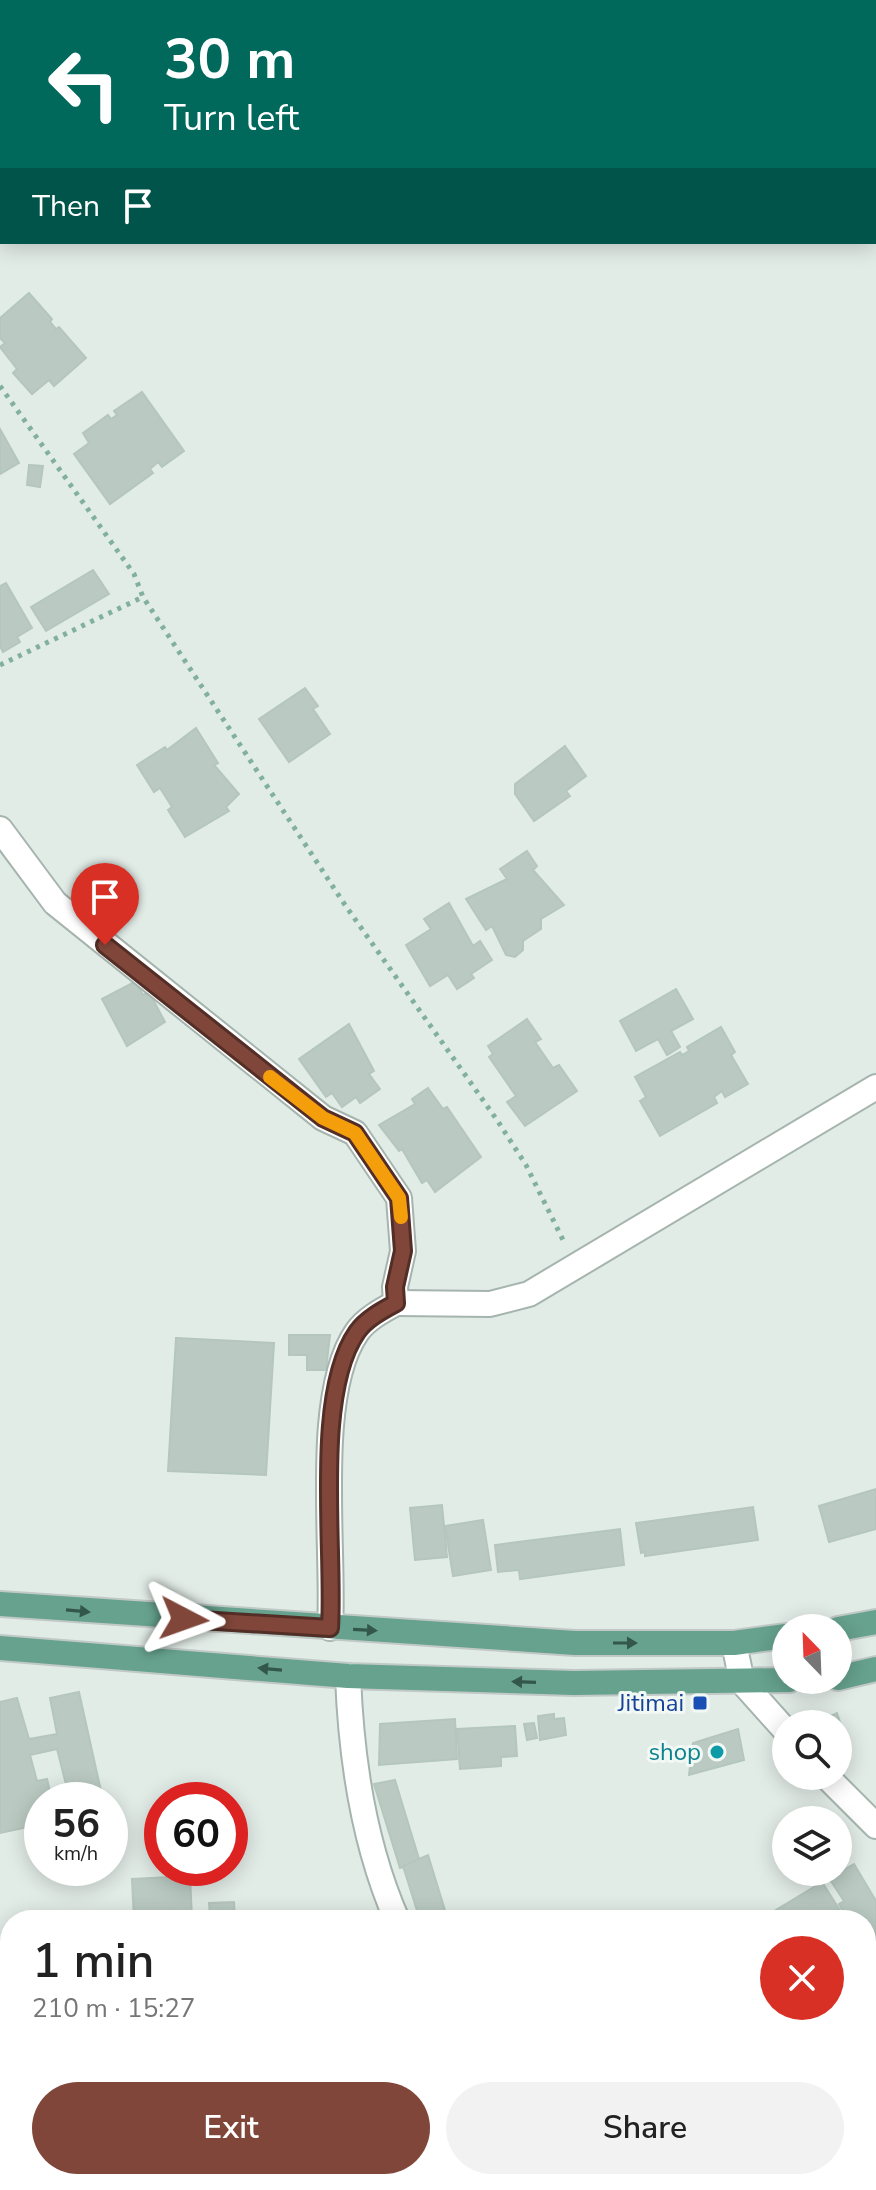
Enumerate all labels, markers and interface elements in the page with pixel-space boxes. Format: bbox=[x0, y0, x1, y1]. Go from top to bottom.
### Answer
text: 30 m bbox=[164, 21, 295, 98]
icon: left bbox=[32, 32, 136, 136]
text: Turn left bbox=[164, 94, 299, 143]
icon: arrive bbox=[116, 184, 160, 228]
text: Then bbox=[32, 186, 100, 227]
pin bbox=[71, 863, 139, 945]
icon: arrive bbox=[83, 875, 127, 919]
position arrow bbox=[142, 1577, 226, 1661]
one-way arrow bbox=[66, 1605, 91, 1618]
north arrow bbox=[772, 1614, 852, 1694]
map controls bbox=[772, 1614, 852, 1886]
one-way arrow bbox=[353, 1624, 378, 1637]
one-way arrow bbox=[613, 1637, 638, 1649]
one-way arrow bbox=[257, 1663, 282, 1676]
one-way arrow bbox=[511, 1675, 536, 1688]
place label: Jitimai bbox=[617, 1687, 684, 1719]
marker: Jitimai bbox=[691, 1694, 709, 1712]
button: search bbox=[772, 1710, 852, 1790]
place label: shop bbox=[648, 1736, 701, 1768]
marker: shop bbox=[708, 1743, 726, 1761]
speed limit sign: 60 bbox=[144, 1782, 248, 1886]
text: 56 bbox=[52, 1797, 100, 1851]
button: layers bbox=[772, 1806, 852, 1886]
text: km/h bbox=[54, 1840, 98, 1867]
text: 1 min bbox=[32, 1928, 154, 1994]
button: close bbox=[760, 1936, 844, 2020]
text: 210 m · 15:27 bbox=[32, 1991, 195, 2026]
button: Exit bbox=[32, 2082, 430, 2174]
button: Share bbox=[446, 2082, 844, 2174]

